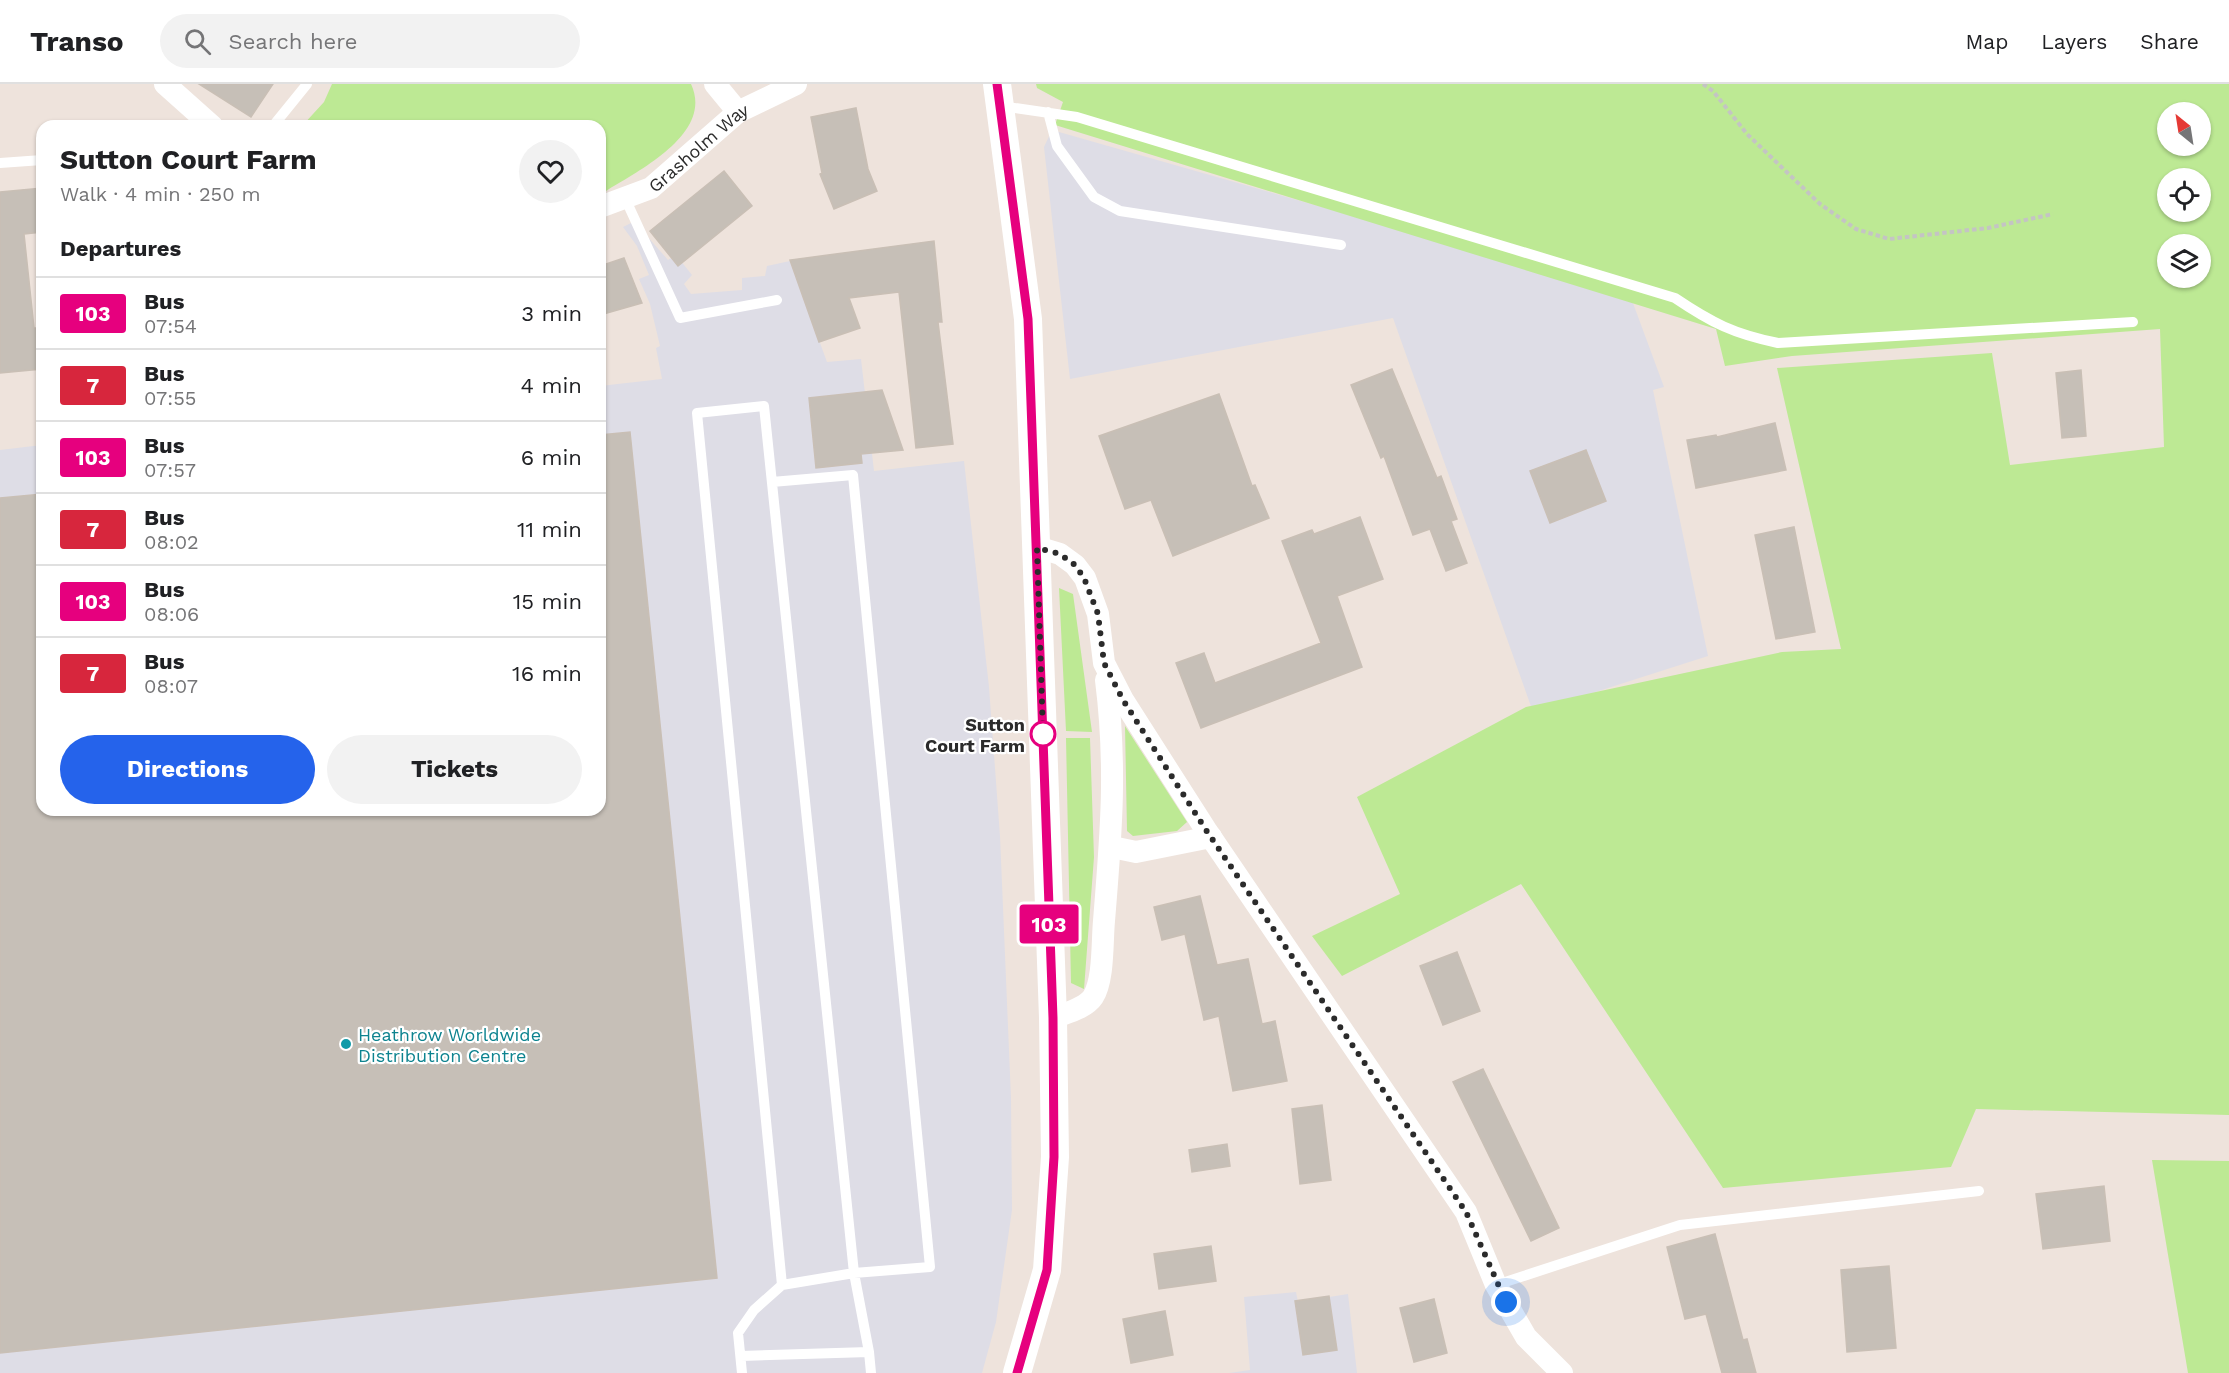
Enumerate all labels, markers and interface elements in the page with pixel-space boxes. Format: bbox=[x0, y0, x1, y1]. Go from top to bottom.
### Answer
search box bbox=[160, 14, 580, 68]
text: Transo bbox=[30, 25, 124, 58]
icon: search bbox=[181, 25, 214, 58]
text: Search here bbox=[229, 29, 358, 54]
text: Map bbox=[1965, 29, 2008, 54]
text: Layers bbox=[2041, 29, 2107, 54]
text: Share bbox=[2140, 29, 2199, 54]
street label: Grasholm Way bbox=[644, 98, 752, 196]
north arrow bbox=[2157, 102, 2211, 156]
map controls bbox=[2157, 102, 2211, 288]
button: heart bbox=[519, 140, 582, 203]
text: Sutton Court Farm bbox=[60, 143, 317, 176]
button: locate bbox=[2157, 168, 2211, 222]
text: Walk · 4 min · 250 m bbox=[60, 182, 261, 206]
button: layers bbox=[2157, 234, 2211, 288]
text: Departures bbox=[60, 236, 181, 261]
text: Bus bbox=[144, 289, 184, 314]
text: 103 bbox=[76, 301, 110, 326]
text: 3 min bbox=[521, 301, 582, 326]
text: 07:54 bbox=[144, 314, 197, 338]
text: Bus bbox=[144, 361, 184, 386]
text: 7 bbox=[87, 373, 99, 398]
text: 4 min bbox=[521, 373, 582, 398]
text: 07:55 bbox=[144, 386, 196, 410]
text: Bus bbox=[144, 433, 184, 458]
text: 103 bbox=[76, 445, 110, 470]
text: 6 min bbox=[521, 445, 582, 470]
text: 07:57 bbox=[144, 458, 196, 482]
text: Bus bbox=[144, 505, 184, 530]
text: 7 bbox=[87, 517, 99, 542]
text: 11 min bbox=[517, 517, 582, 542]
text: 08:02 bbox=[144, 530, 199, 554]
text: Bus bbox=[144, 577, 184, 602]
text: 103 bbox=[76, 589, 110, 614]
text: 15 min bbox=[513, 589, 582, 614]
text: 08:06 bbox=[144, 602, 199, 626]
text: Bus bbox=[144, 649, 184, 674]
text: 7 bbox=[87, 661, 99, 686]
text: 16 min bbox=[512, 661, 582, 686]
text: 08:07 bbox=[144, 674, 198, 698]
place label: Sutton Court Farm bbox=[925, 714, 1025, 756]
marker: Sutton Court Farm bbox=[1030, 721, 1056, 747]
button: Directions bbox=[60, 735, 315, 804]
button: Tickets bbox=[327, 735, 582, 804]
line badge: 103 bbox=[1014, 904, 1084, 944]
text: 103 bbox=[1032, 912, 1066, 937]
place label: Heathrow Worldwide Distribution Centre bbox=[358, 1024, 541, 1066]
marker: Heathrow Worldwide Distribution Centre bbox=[339, 1037, 353, 1051]
your location bbox=[1491, 1287, 1521, 1317]

